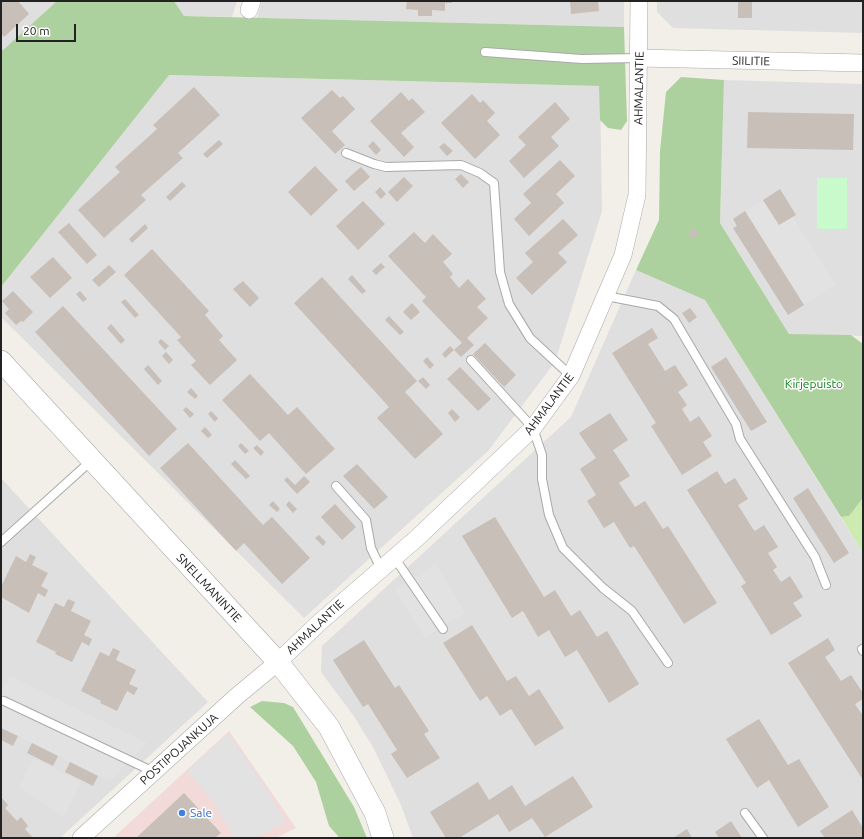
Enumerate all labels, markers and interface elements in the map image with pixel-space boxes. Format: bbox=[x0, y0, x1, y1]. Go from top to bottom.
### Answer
scale bar bbox=[18, 16, 78, 42]
text: 20 m bbox=[23, 24, 50, 37]
street label: AHMALANTIE bbox=[631, 51, 647, 125]
street label: SIILITIE bbox=[732, 53, 770, 69]
street label: AHMALANTIE bbox=[521, 370, 577, 438]
park label: Kirjepuisto bbox=[785, 377, 843, 391]
street label: SNELLMANINTIE bbox=[173, 551, 245, 625]
street label: AHMALANTIE bbox=[283, 597, 347, 657]
street label: POSTIPOJANKUJA bbox=[137, 710, 221, 788]
place label: Sale bbox=[190, 806, 212, 820]
marker: Sale bbox=[177, 808, 187, 818]

